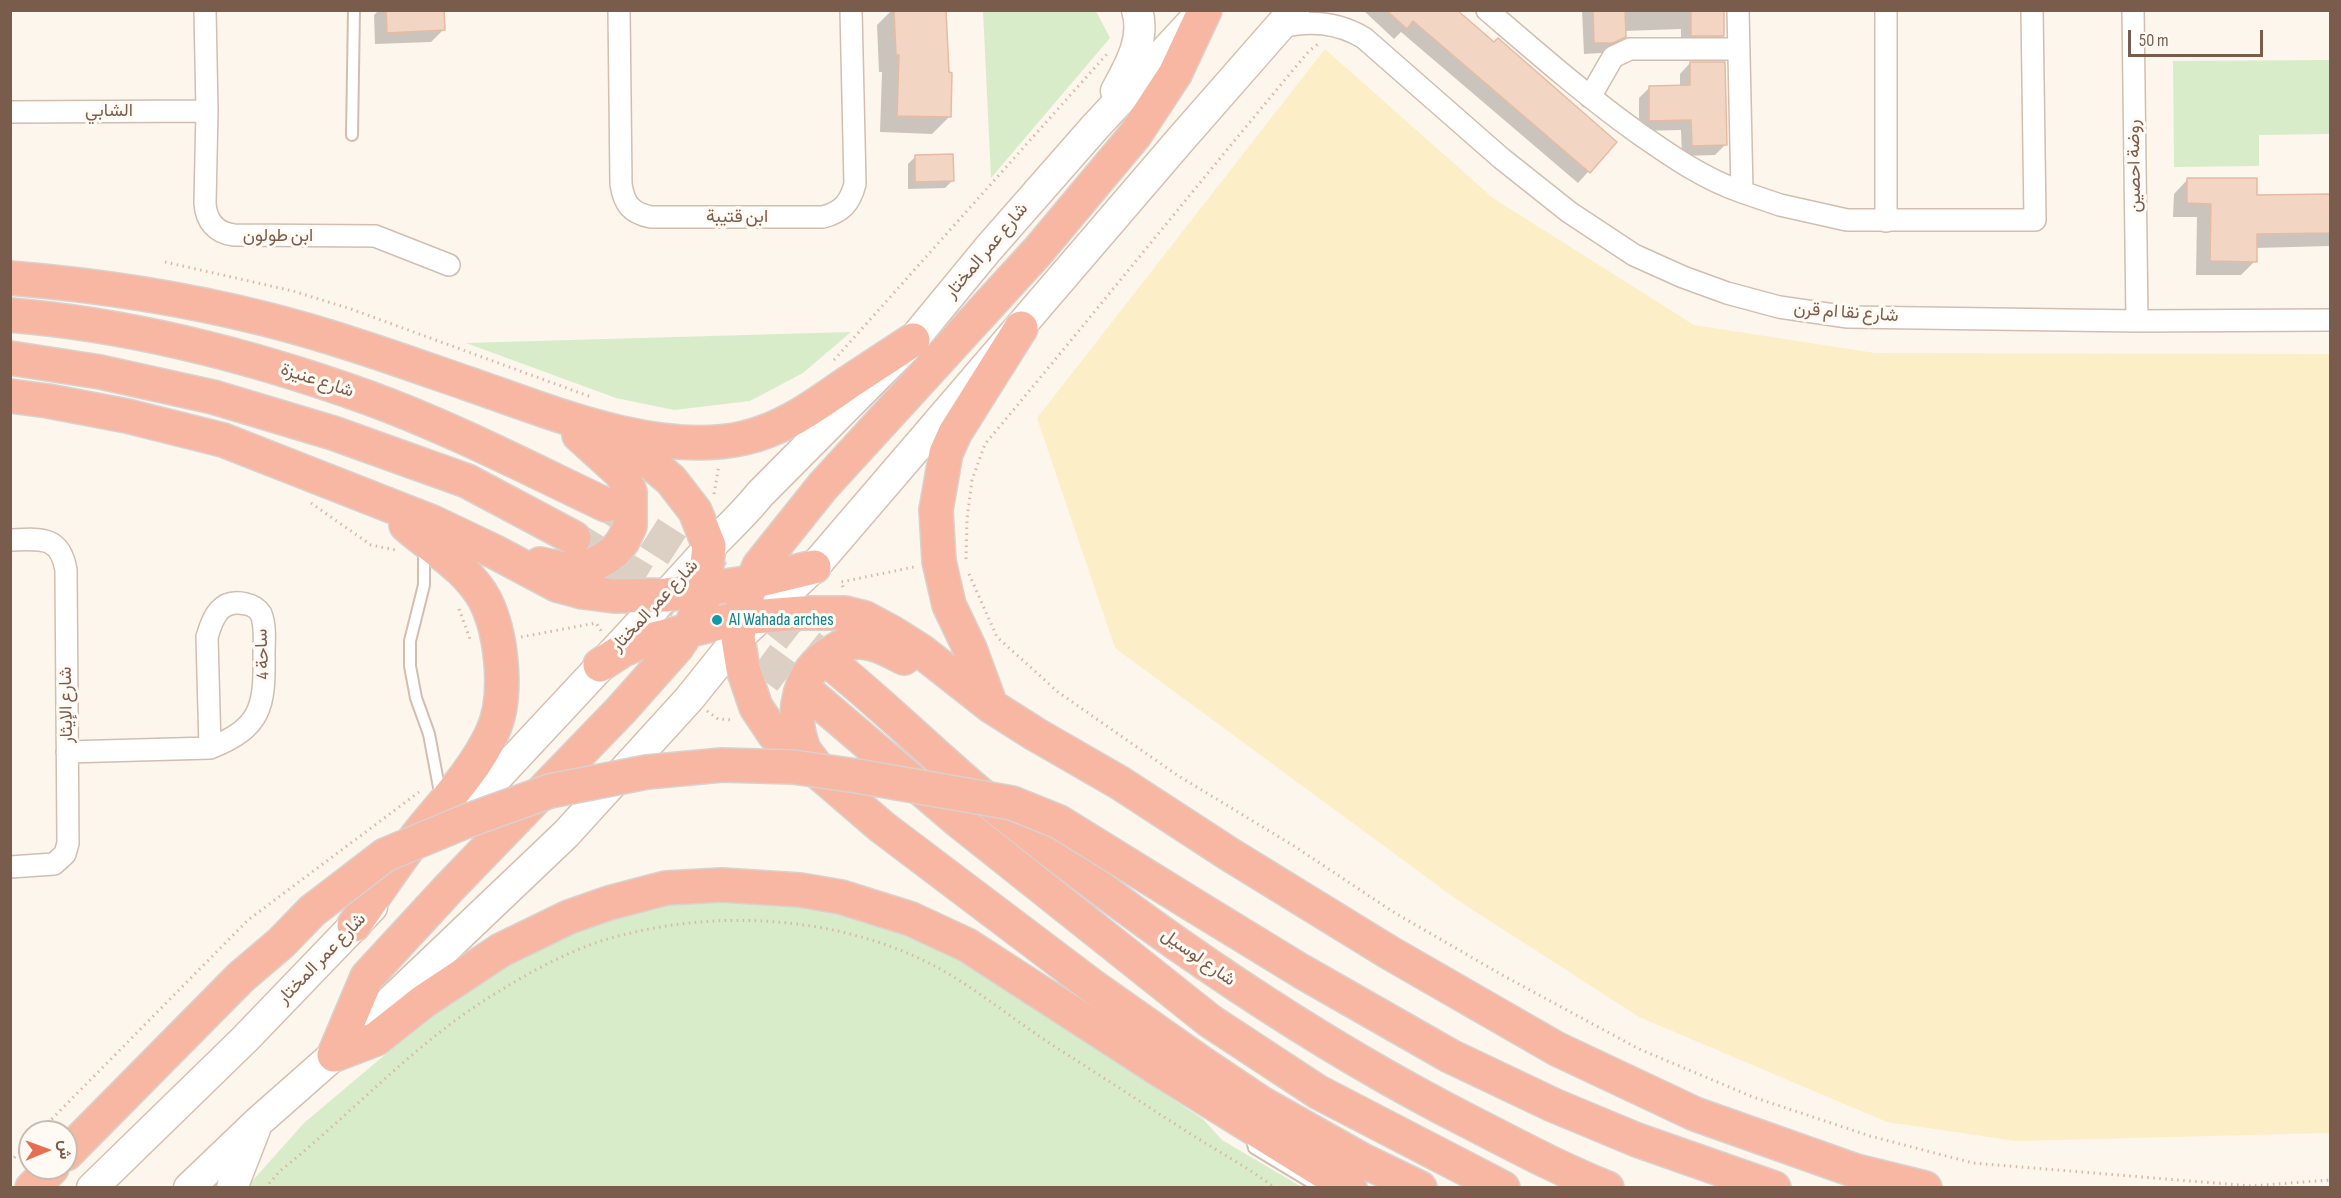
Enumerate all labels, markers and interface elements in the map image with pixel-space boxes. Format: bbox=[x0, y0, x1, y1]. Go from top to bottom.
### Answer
scale bar bbox=[2131, 18, 2266, 56]
text: 50 m bbox=[2139, 30, 2169, 51]
street label: الشابي bbox=[85, 100, 133, 122]
street label: روضة احصين bbox=[2123, 119, 2147, 213]
street label: شارع عمر المختار bbox=[941, 199, 1033, 303]
street label: ابن قتيبة bbox=[706, 206, 768, 228]
street label: ابن طولون bbox=[243, 225, 313, 247]
street label: شارع نقا ام قرن bbox=[1793, 299, 1899, 327]
street label: شارع عنيزة bbox=[278, 359, 356, 403]
street label: شارع عمر المختار bbox=[607, 555, 703, 657]
place label: Al Wahada arches bbox=[729, 609, 834, 631]
marker: Al Wahada arches bbox=[710, 613, 724, 627]
street label: ساحة 4 bbox=[251, 628, 275, 680]
street label: شارع الإيثار bbox=[56, 666, 78, 744]
street label: شارع عمر المختار bbox=[273, 909, 371, 1009]
street label: شارع لوسيل bbox=[1157, 925, 1239, 991]
north arrow bbox=[18, 1120, 78, 1180]
text: ش bbox=[55, 1140, 74, 1159]

